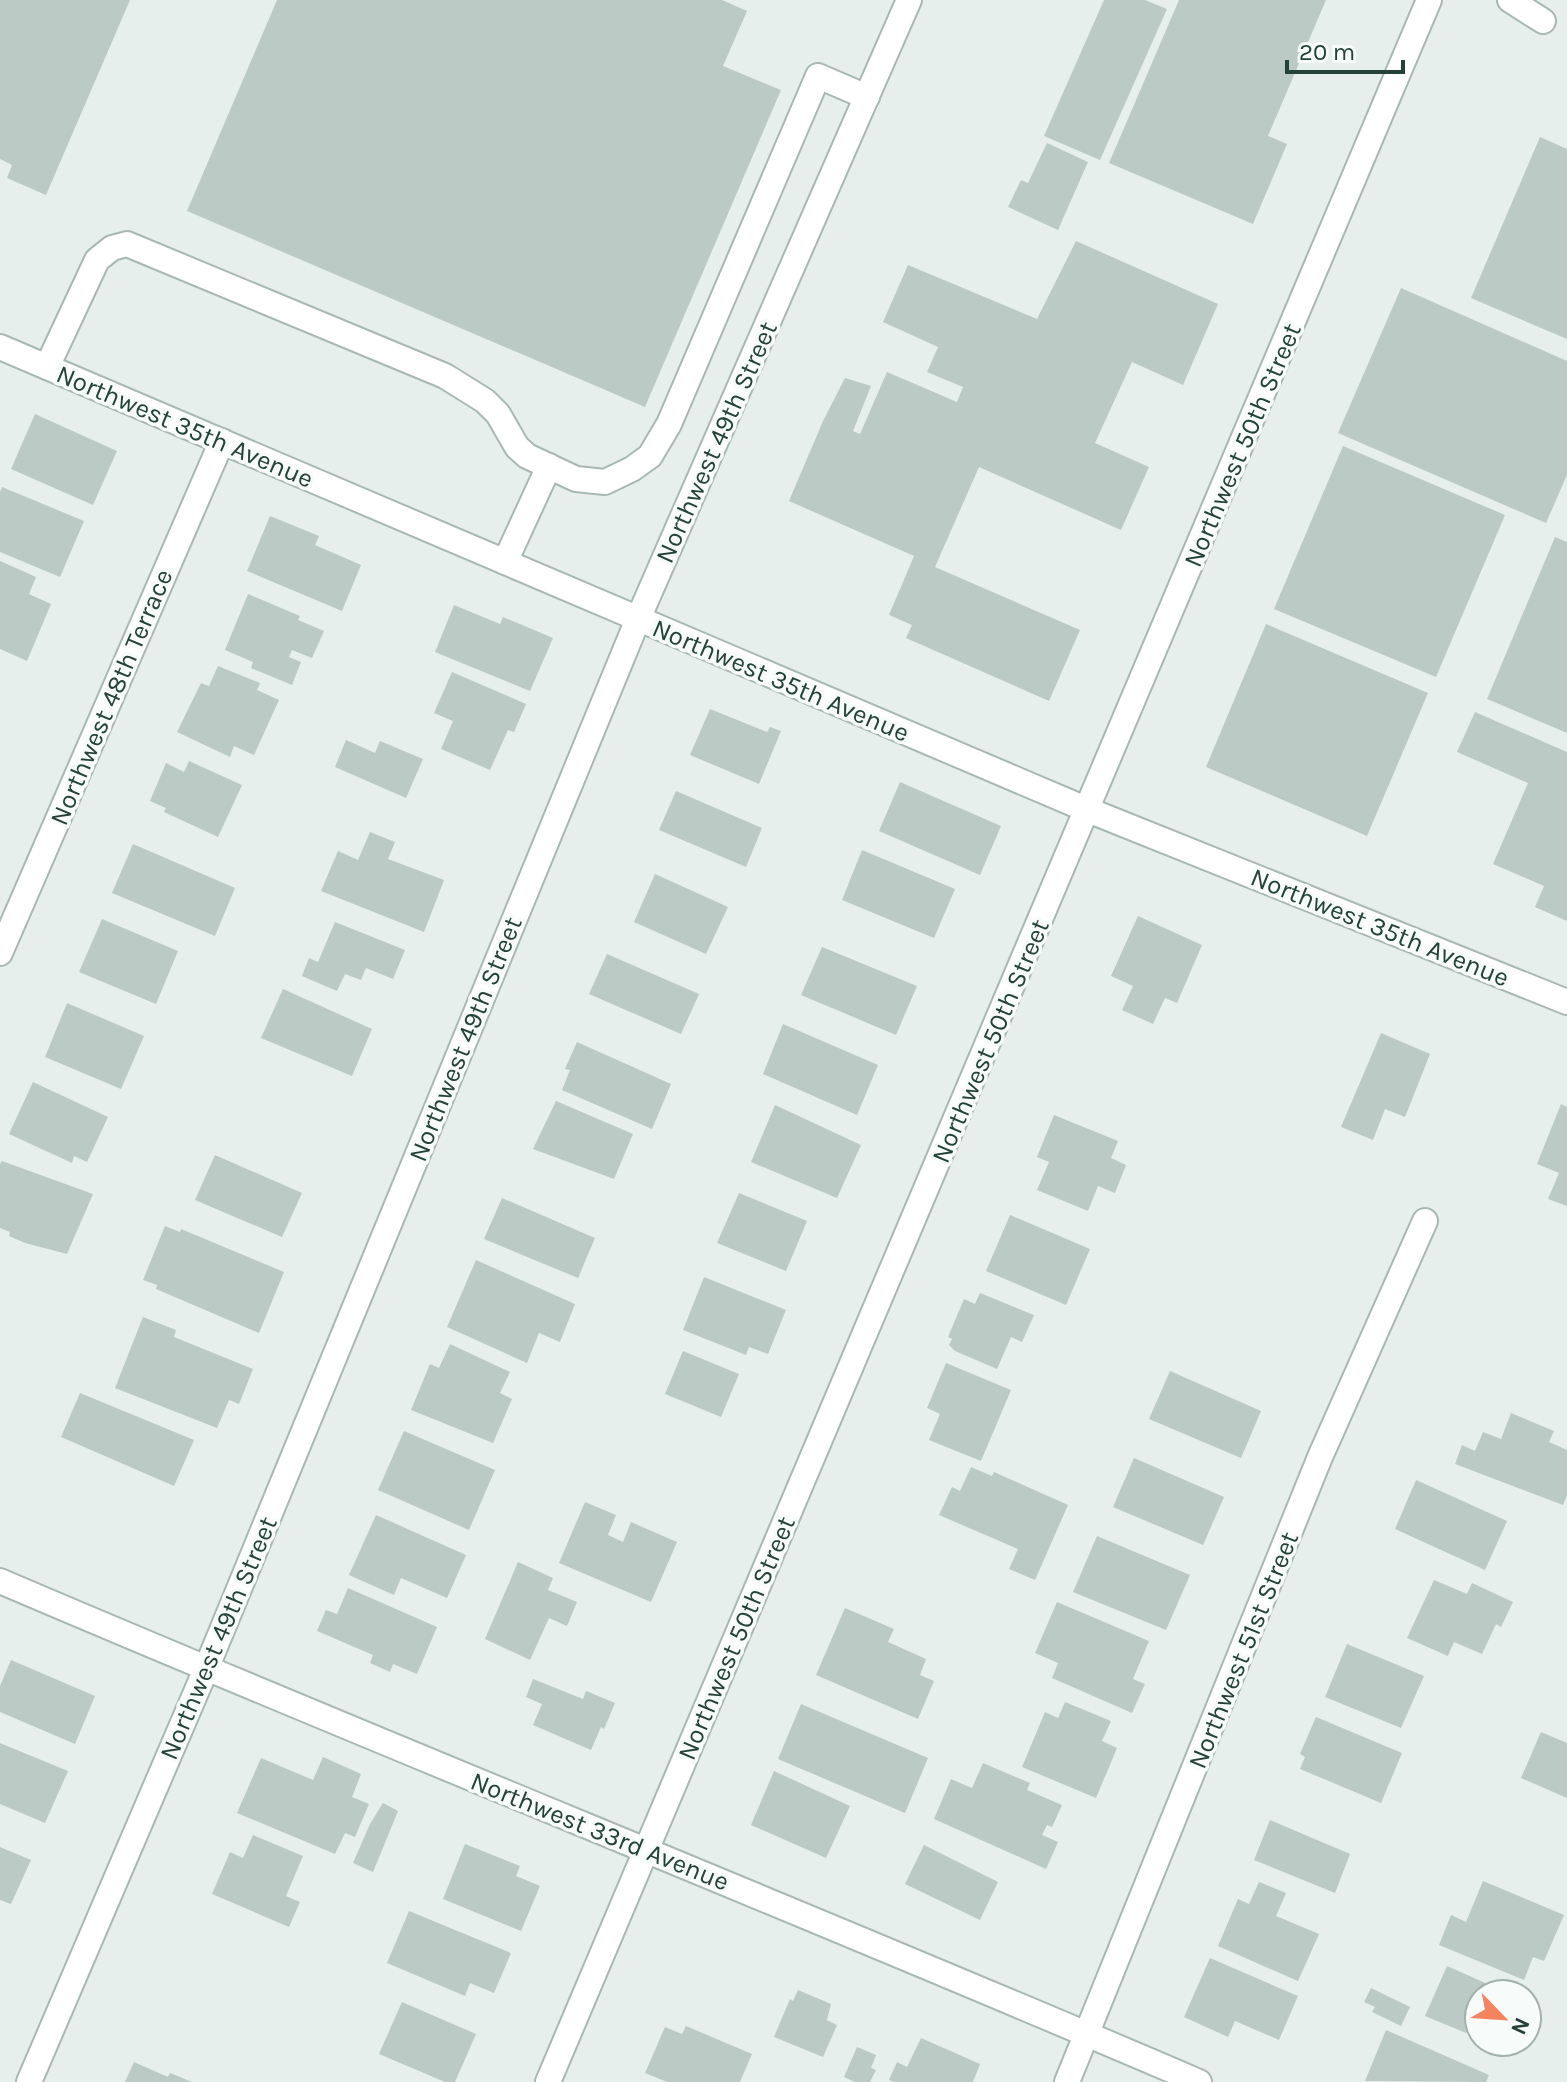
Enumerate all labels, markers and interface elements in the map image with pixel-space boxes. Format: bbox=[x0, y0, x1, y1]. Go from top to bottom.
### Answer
scale bar bbox=[1287, 24, 1403, 74]
text: 20 m bbox=[1299, 38, 1355, 66]
street label: Northwest 49th Street bbox=[649, 316, 784, 568]
street label: Northwest 50th Street bbox=[1177, 318, 1308, 572]
street label: Northwest 35th Avenue bbox=[52, 358, 318, 495]
street label: Northwest 48th Terrace bbox=[43, 565, 179, 830]
street label: Northwest 35th Avenue bbox=[648, 612, 914, 749]
street label: Northwest 35th Avenue bbox=[1246, 861, 1514, 994]
street label: Northwest 49th Street bbox=[402, 912, 529, 1166]
street label: Northwest 50th Street bbox=[925, 914, 1056, 1168]
street label: Northwest 50th Street bbox=[671, 1511, 802, 1765]
street label: Northwest 49th Street bbox=[153, 1512, 284, 1765]
street label: Northwest 51st Street bbox=[1182, 1527, 1305, 1773]
street label: Northwest 33rd Avenue bbox=[466, 1765, 734, 1898]
north arrow bbox=[1463, 1978, 1543, 2058]
text: N bbox=[1505, 2013, 1535, 2039]

